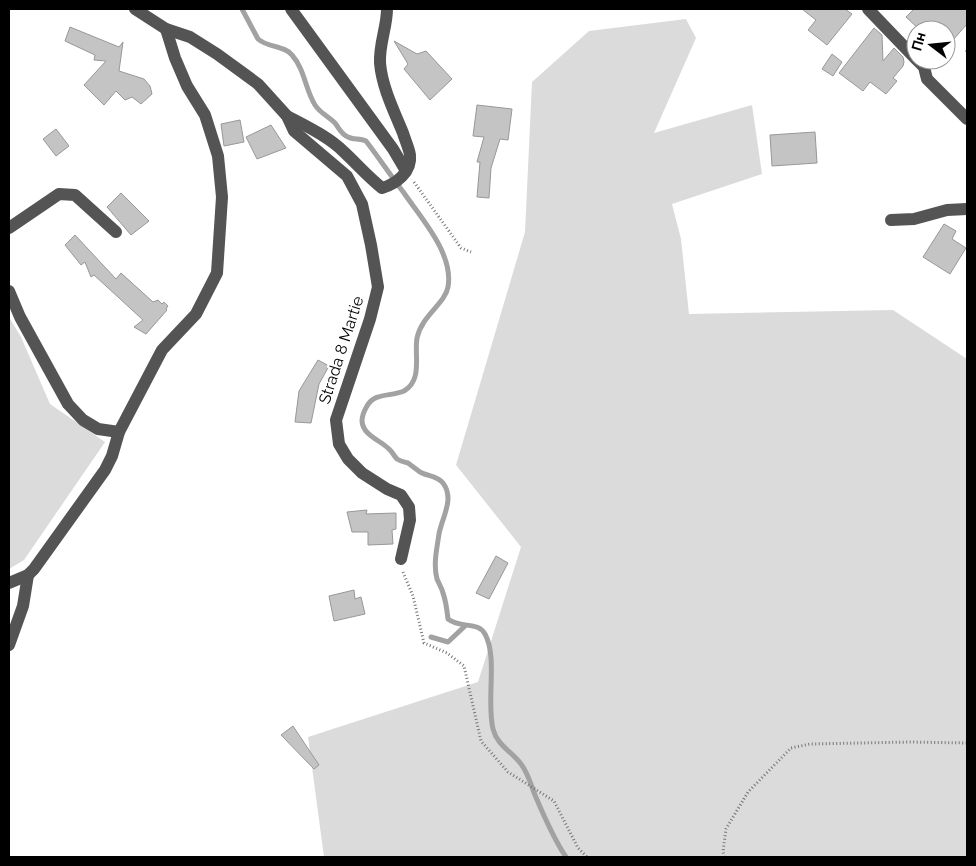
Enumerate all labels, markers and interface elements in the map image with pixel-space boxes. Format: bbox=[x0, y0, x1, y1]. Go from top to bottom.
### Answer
north arrow bbox=[906, 20, 956, 70]
text: Пн bbox=[908, 30, 929, 53]
street label: Strada 8 Martie bbox=[315, 294, 367, 406]

